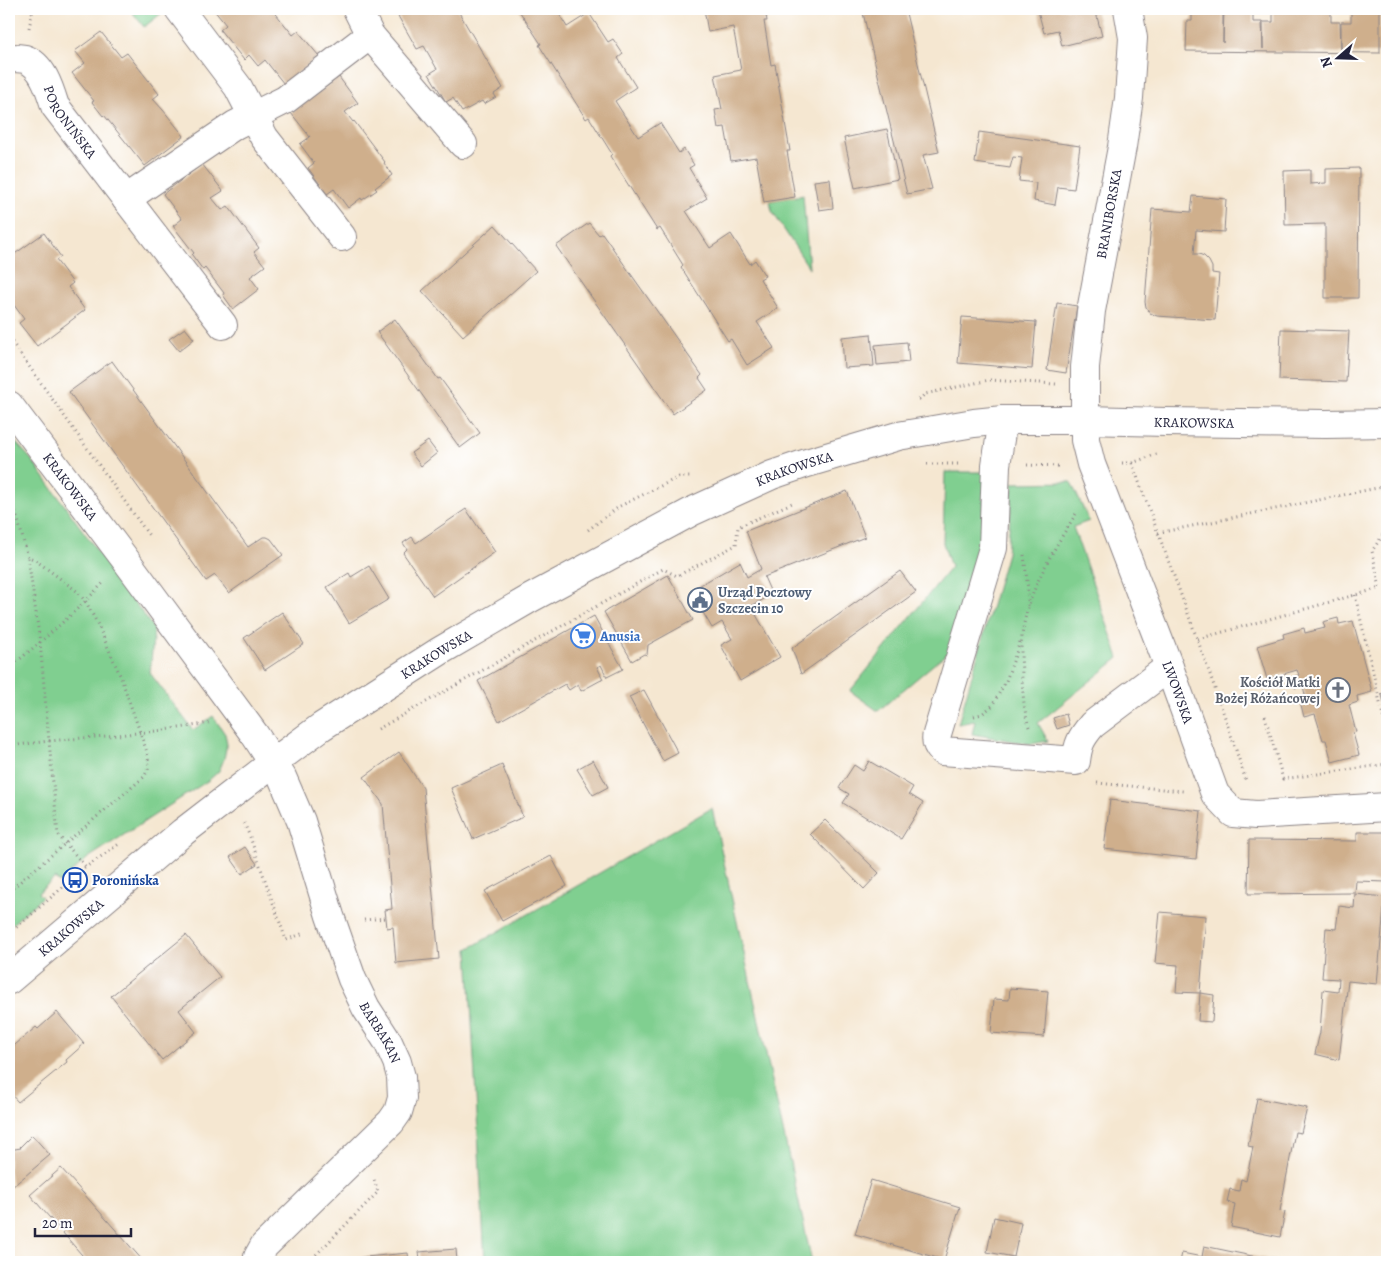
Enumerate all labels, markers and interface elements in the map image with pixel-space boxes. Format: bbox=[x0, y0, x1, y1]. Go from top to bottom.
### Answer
north arrow bbox=[1314, 32, 1364, 82]
text: N bbox=[1316, 54, 1337, 70]
street label: PORONIŃSKA bbox=[39, 83, 102, 163]
street label: BRANIBORSKA bbox=[1092, 167, 1126, 260]
street label: KRAKOWSKA bbox=[1153, 412, 1235, 432]
street label: KRAKOWSKA bbox=[752, 446, 836, 491]
street label: KRAKOWSKA bbox=[39, 449, 103, 525]
place label: Urząd Pocztowy Szczecin 10 bbox=[718, 583, 812, 618]
public building icon: Urząd Pocztowy Szczecin 10 bbox=[687, 587, 713, 613]
supermarket icon: Anusia bbox=[570, 623, 596, 649]
street label: KRAKOWSKA bbox=[397, 625, 476, 683]
place label: Anusia bbox=[599, 627, 641, 646]
street label: LWOWSKA bbox=[1158, 658, 1198, 727]
place label: Kościół Matki Bożej Różańcowej bbox=[1215, 673, 1320, 708]
church icon: Kościół Matki Bożej Różańcowej bbox=[1325, 677, 1351, 703]
bus stop icon: Poronińska bbox=[62, 867, 88, 893]
place label: Poronińska bbox=[92, 871, 159, 890]
street label: KRAKOWSKA bbox=[34, 894, 108, 961]
street label: BARBAKAN bbox=[355, 998, 406, 1066]
scale bar bbox=[35, 1206, 131, 1238]
text: 20 m bbox=[42, 1213, 73, 1233]

